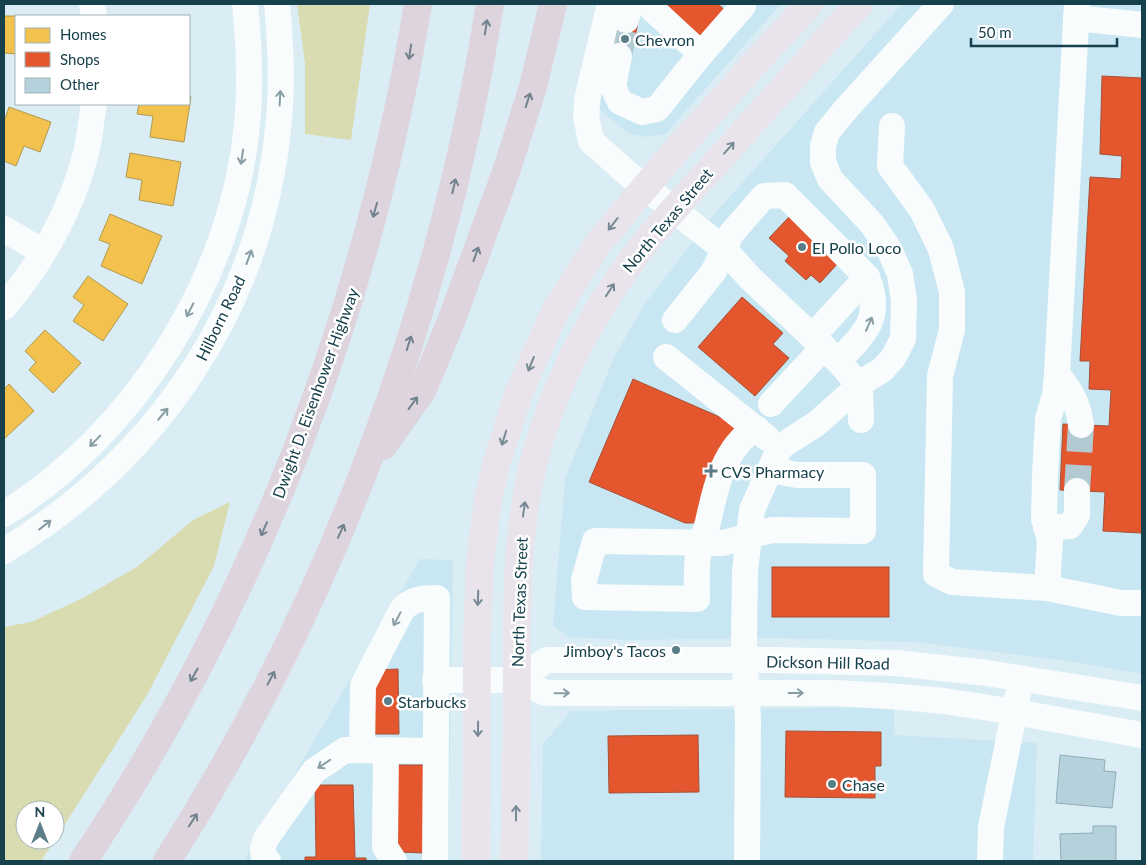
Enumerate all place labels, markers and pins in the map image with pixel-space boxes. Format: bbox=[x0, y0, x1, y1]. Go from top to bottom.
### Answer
place label: Chevron bbox=[635, 30, 695, 49]
marker: Chevron bbox=[619, 33, 631, 45]
place label: El Pollo Loco bbox=[812, 238, 901, 257]
marker: El Pollo Loco bbox=[796, 241, 808, 253]
place label: CVS Pharmacy bbox=[721, 462, 825, 481]
marker: CVS Pharmacy bbox=[705, 465, 717, 477]
place label: Jimboy's Tacos bbox=[564, 641, 666, 660]
marker: Jimboy's Tacos bbox=[670, 644, 682, 656]
place label: Starbucks bbox=[398, 692, 466, 711]
marker: Starbucks bbox=[382, 695, 394, 707]
place label: Chase bbox=[842, 775, 885, 794]
marker: Chase bbox=[826, 778, 838, 790]

